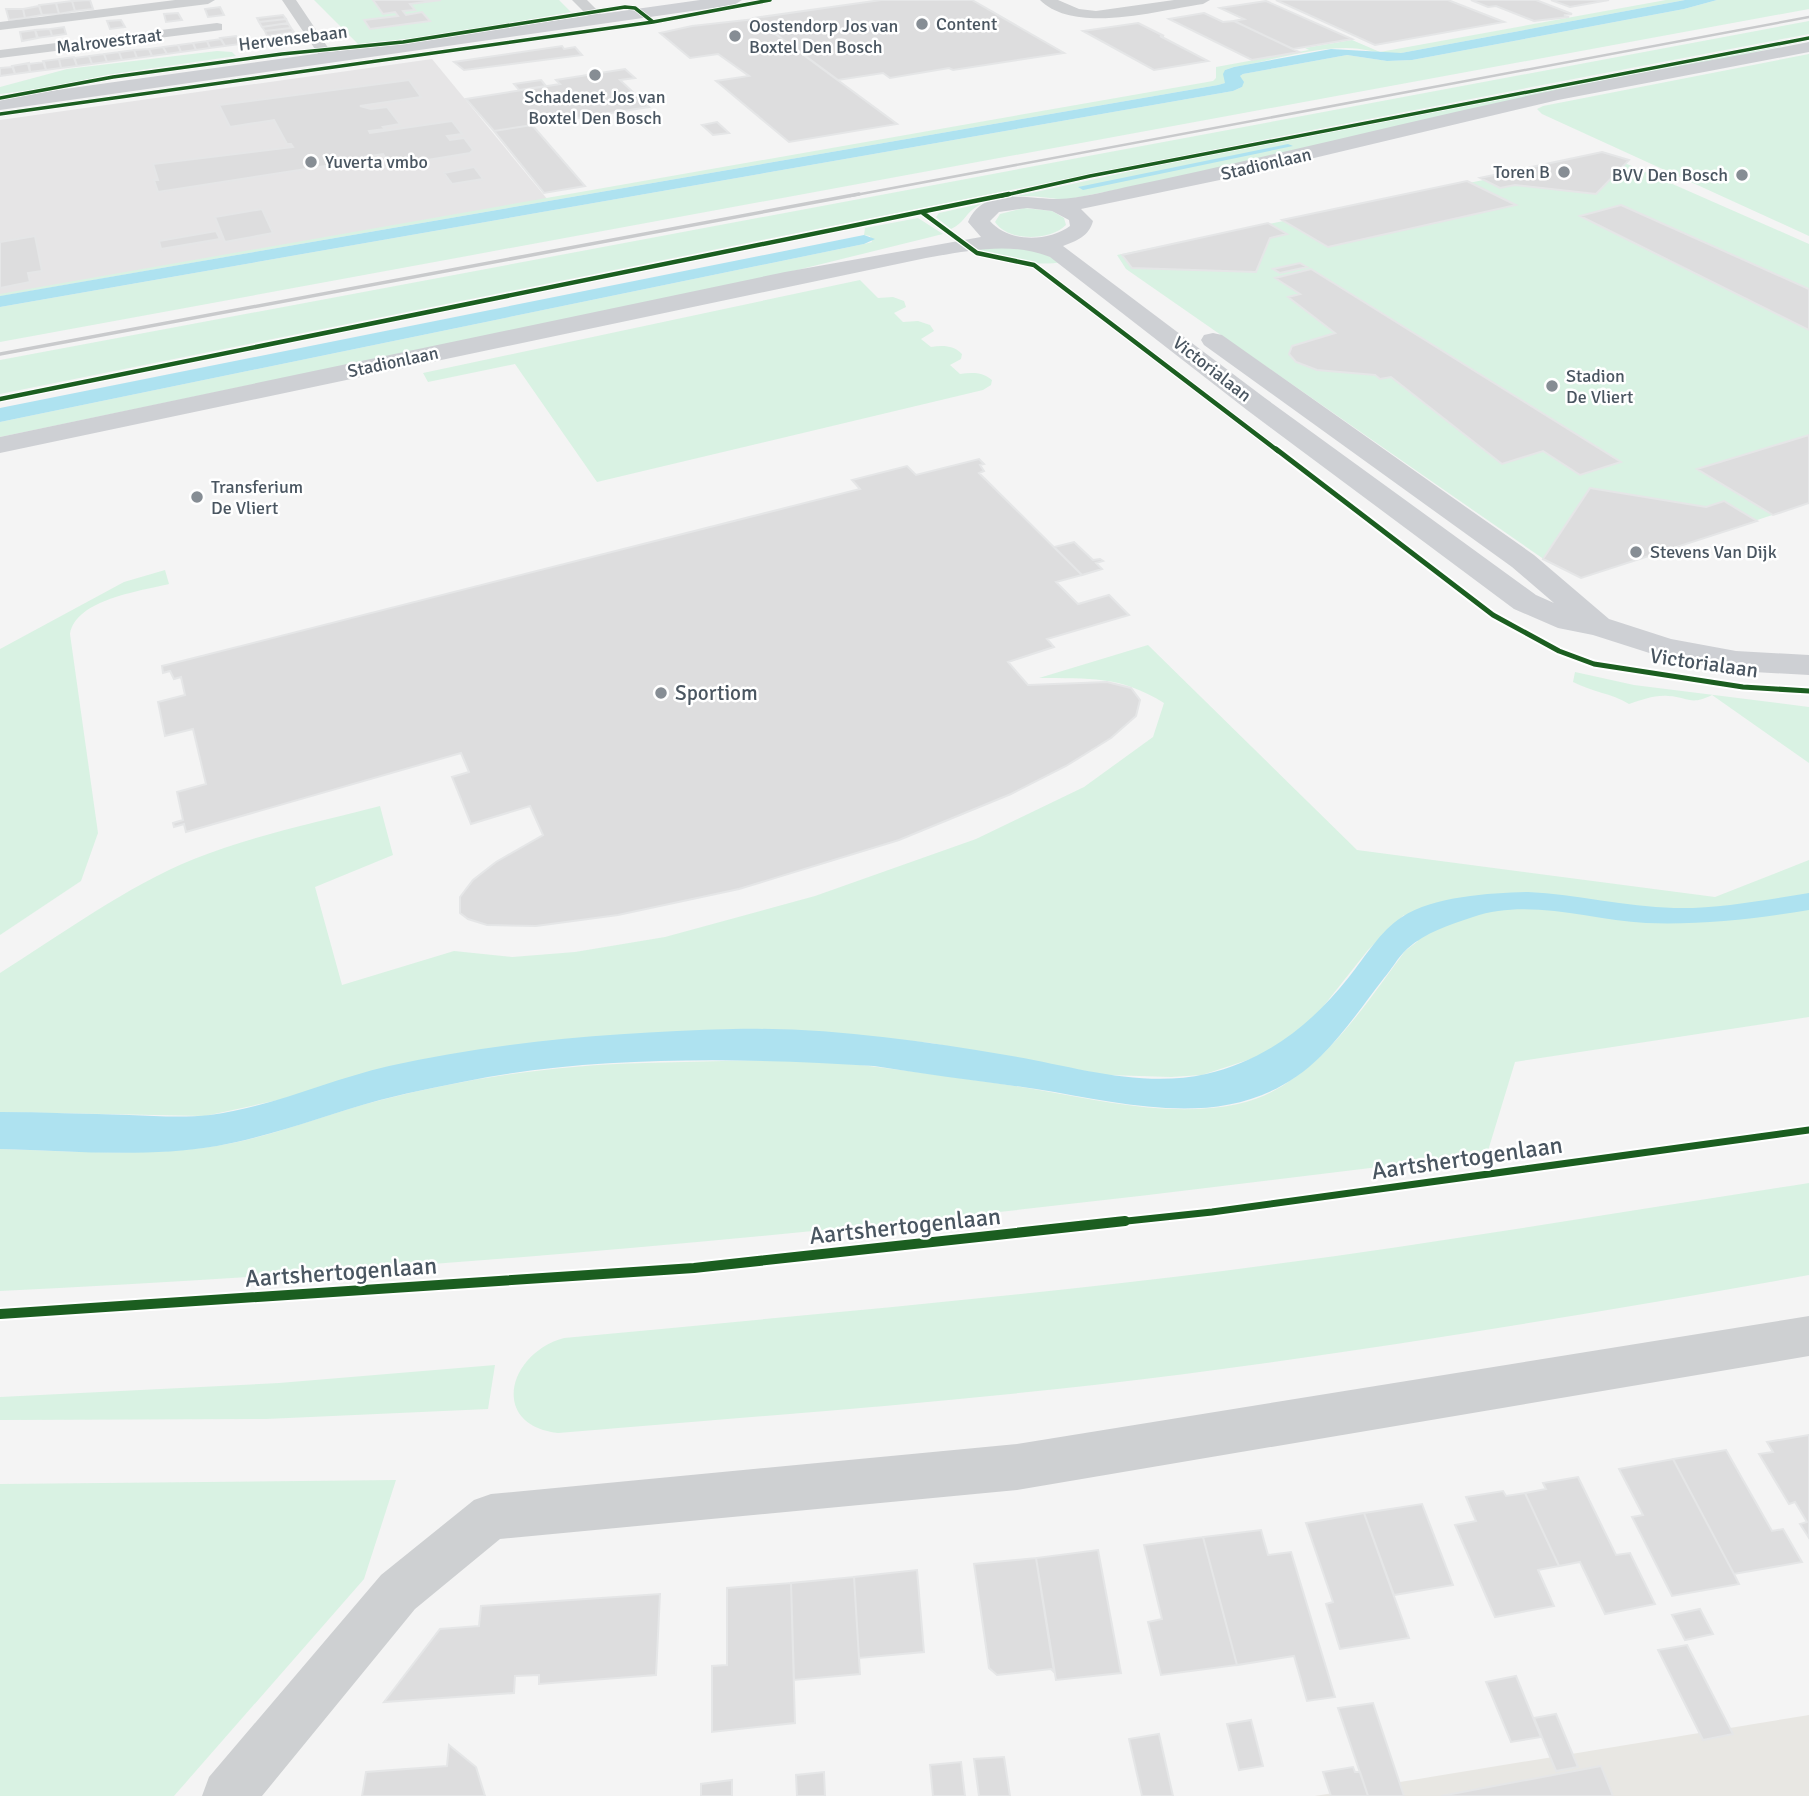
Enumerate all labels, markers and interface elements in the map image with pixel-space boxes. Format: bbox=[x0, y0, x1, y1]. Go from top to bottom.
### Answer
place label: Content bbox=[936, 13, 997, 35]
place label: Oostendorp Jos van Boxtel Den Bosch bbox=[749, 15, 898, 58]
marker: Content bbox=[914, 16, 930, 32]
street label: Hervensebaan bbox=[237, 20, 349, 56]
street label: Malrovestraat bbox=[55, 24, 163, 58]
marker: Oostendorp Jos van Boxtel Den Bosch bbox=[727, 28, 743, 44]
marker: Schadenet Jos van Boxtel Den Bosch bbox=[587, 67, 603, 83]
place label: Schadenet Jos van Boxtel Den Bosch bbox=[524, 86, 666, 129]
street label: Stadionlaan bbox=[1219, 143, 1313, 185]
place label: Yuverta vmbo bbox=[325, 151, 428, 173]
marker: Yuverta vmbo bbox=[303, 154, 319, 170]
place label: Toren B bbox=[1493, 161, 1550, 183]
marker: Toren B bbox=[1556, 164, 1572, 180]
place label: BVV Den Bosch bbox=[1612, 164, 1728, 186]
marker: BVV Den Bosch bbox=[1734, 167, 1750, 183]
street label: Victorialaan bbox=[1168, 332, 1256, 406]
street label: Stadionlaan bbox=[346, 342, 440, 382]
place label: Stadion De Vliert bbox=[1566, 365, 1633, 408]
marker: Stadion De Vliert bbox=[1544, 378, 1560, 394]
place label: Transferium De Vliert bbox=[211, 476, 303, 519]
marker: Transferium De Vliert bbox=[189, 489, 205, 505]
place label: Stevens Van Dijk bbox=[1650, 541, 1777, 563]
marker: Stevens Van Dijk bbox=[1628, 544, 1644, 560]
street label: Victorialaan bbox=[1648, 643, 1760, 683]
place label: Sportiom bbox=[675, 680, 758, 706]
marker: Sportiom bbox=[653, 685, 669, 701]
street label: Aartshertogenlaan bbox=[1370, 1130, 1564, 1186]
street label: Aartshertogenlaan bbox=[808, 1201, 1002, 1251]
street label: Aartshertogenlaan bbox=[244, 1250, 438, 1294]

